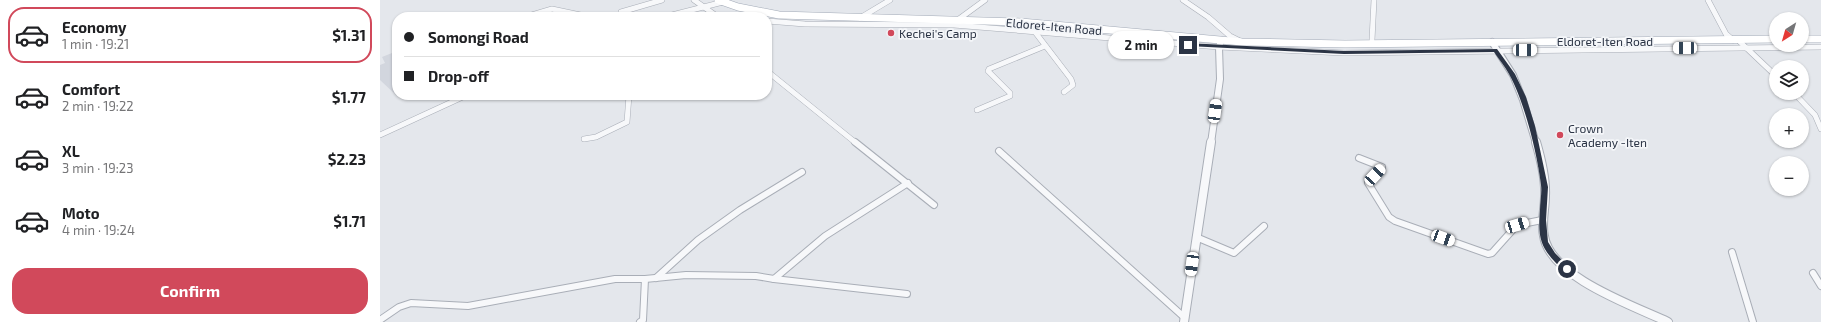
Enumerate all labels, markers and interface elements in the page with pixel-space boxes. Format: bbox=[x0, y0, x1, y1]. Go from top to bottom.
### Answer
north arrow bbox=[1769, 12, 1809, 52]
map controls bbox=[1769, 12, 1809, 196]
street label: Eldoret-Iten Road bbox=[1005, 15, 1103, 37]
icon: car bbox=[14, 17, 50, 53]
text: Economy bbox=[62, 18, 127, 36]
text: $1.31 bbox=[332, 26, 366, 44]
place label: Kechei's Camp bbox=[899, 26, 977, 40]
text: Somongi Road bbox=[428, 28, 529, 46]
marker: Kechei's Camp bbox=[886, 28, 896, 38]
callout: 2 min bbox=[1108, 31, 1174, 59]
street label: Eldoret-Iten Road bbox=[1557, 34, 1653, 48]
text: 1 min · 19:21 bbox=[62, 36, 129, 52]
route end bbox=[1179, 36, 1197, 54]
text: 2 min bbox=[1124, 37, 1158, 53]
car bbox=[1673, 42, 1697, 54]
car bbox=[1513, 44, 1537, 56]
button: layers bbox=[1769, 60, 1809, 100]
text: Drop-off bbox=[428, 67, 489, 85]
icon: car bbox=[14, 79, 50, 115]
text: Comfort bbox=[62, 80, 120, 98]
text: $1.77 bbox=[332, 88, 366, 106]
text: 2 min · 19:22 bbox=[62, 98, 134, 114]
car bbox=[1207, 98, 1223, 124]
button: + bbox=[1769, 108, 1809, 148]
place label: Crown Academy -Iten bbox=[1568, 121, 1647, 149]
marker: Crown Academy -Iten bbox=[1555, 130, 1565, 140]
icon: car bbox=[14, 141, 50, 177]
text: XL bbox=[62, 142, 80, 160]
text: $2.23 bbox=[328, 150, 366, 168]
button: − bbox=[1769, 156, 1809, 196]
text: 3 min · 19:23 bbox=[62, 160, 133, 176]
car bbox=[1362, 162, 1388, 188]
icon: car bbox=[14, 203, 50, 239]
text: Moto bbox=[62, 204, 100, 222]
text: $1.71 bbox=[333, 212, 366, 230]
car bbox=[1504, 216, 1530, 234]
text: 4 min · 19:24 bbox=[62, 222, 135, 238]
car bbox=[1430, 228, 1456, 248]
car bbox=[1184, 251, 1200, 277]
route start bbox=[1558, 260, 1576, 278]
button: Confirm bbox=[12, 268, 368, 314]

